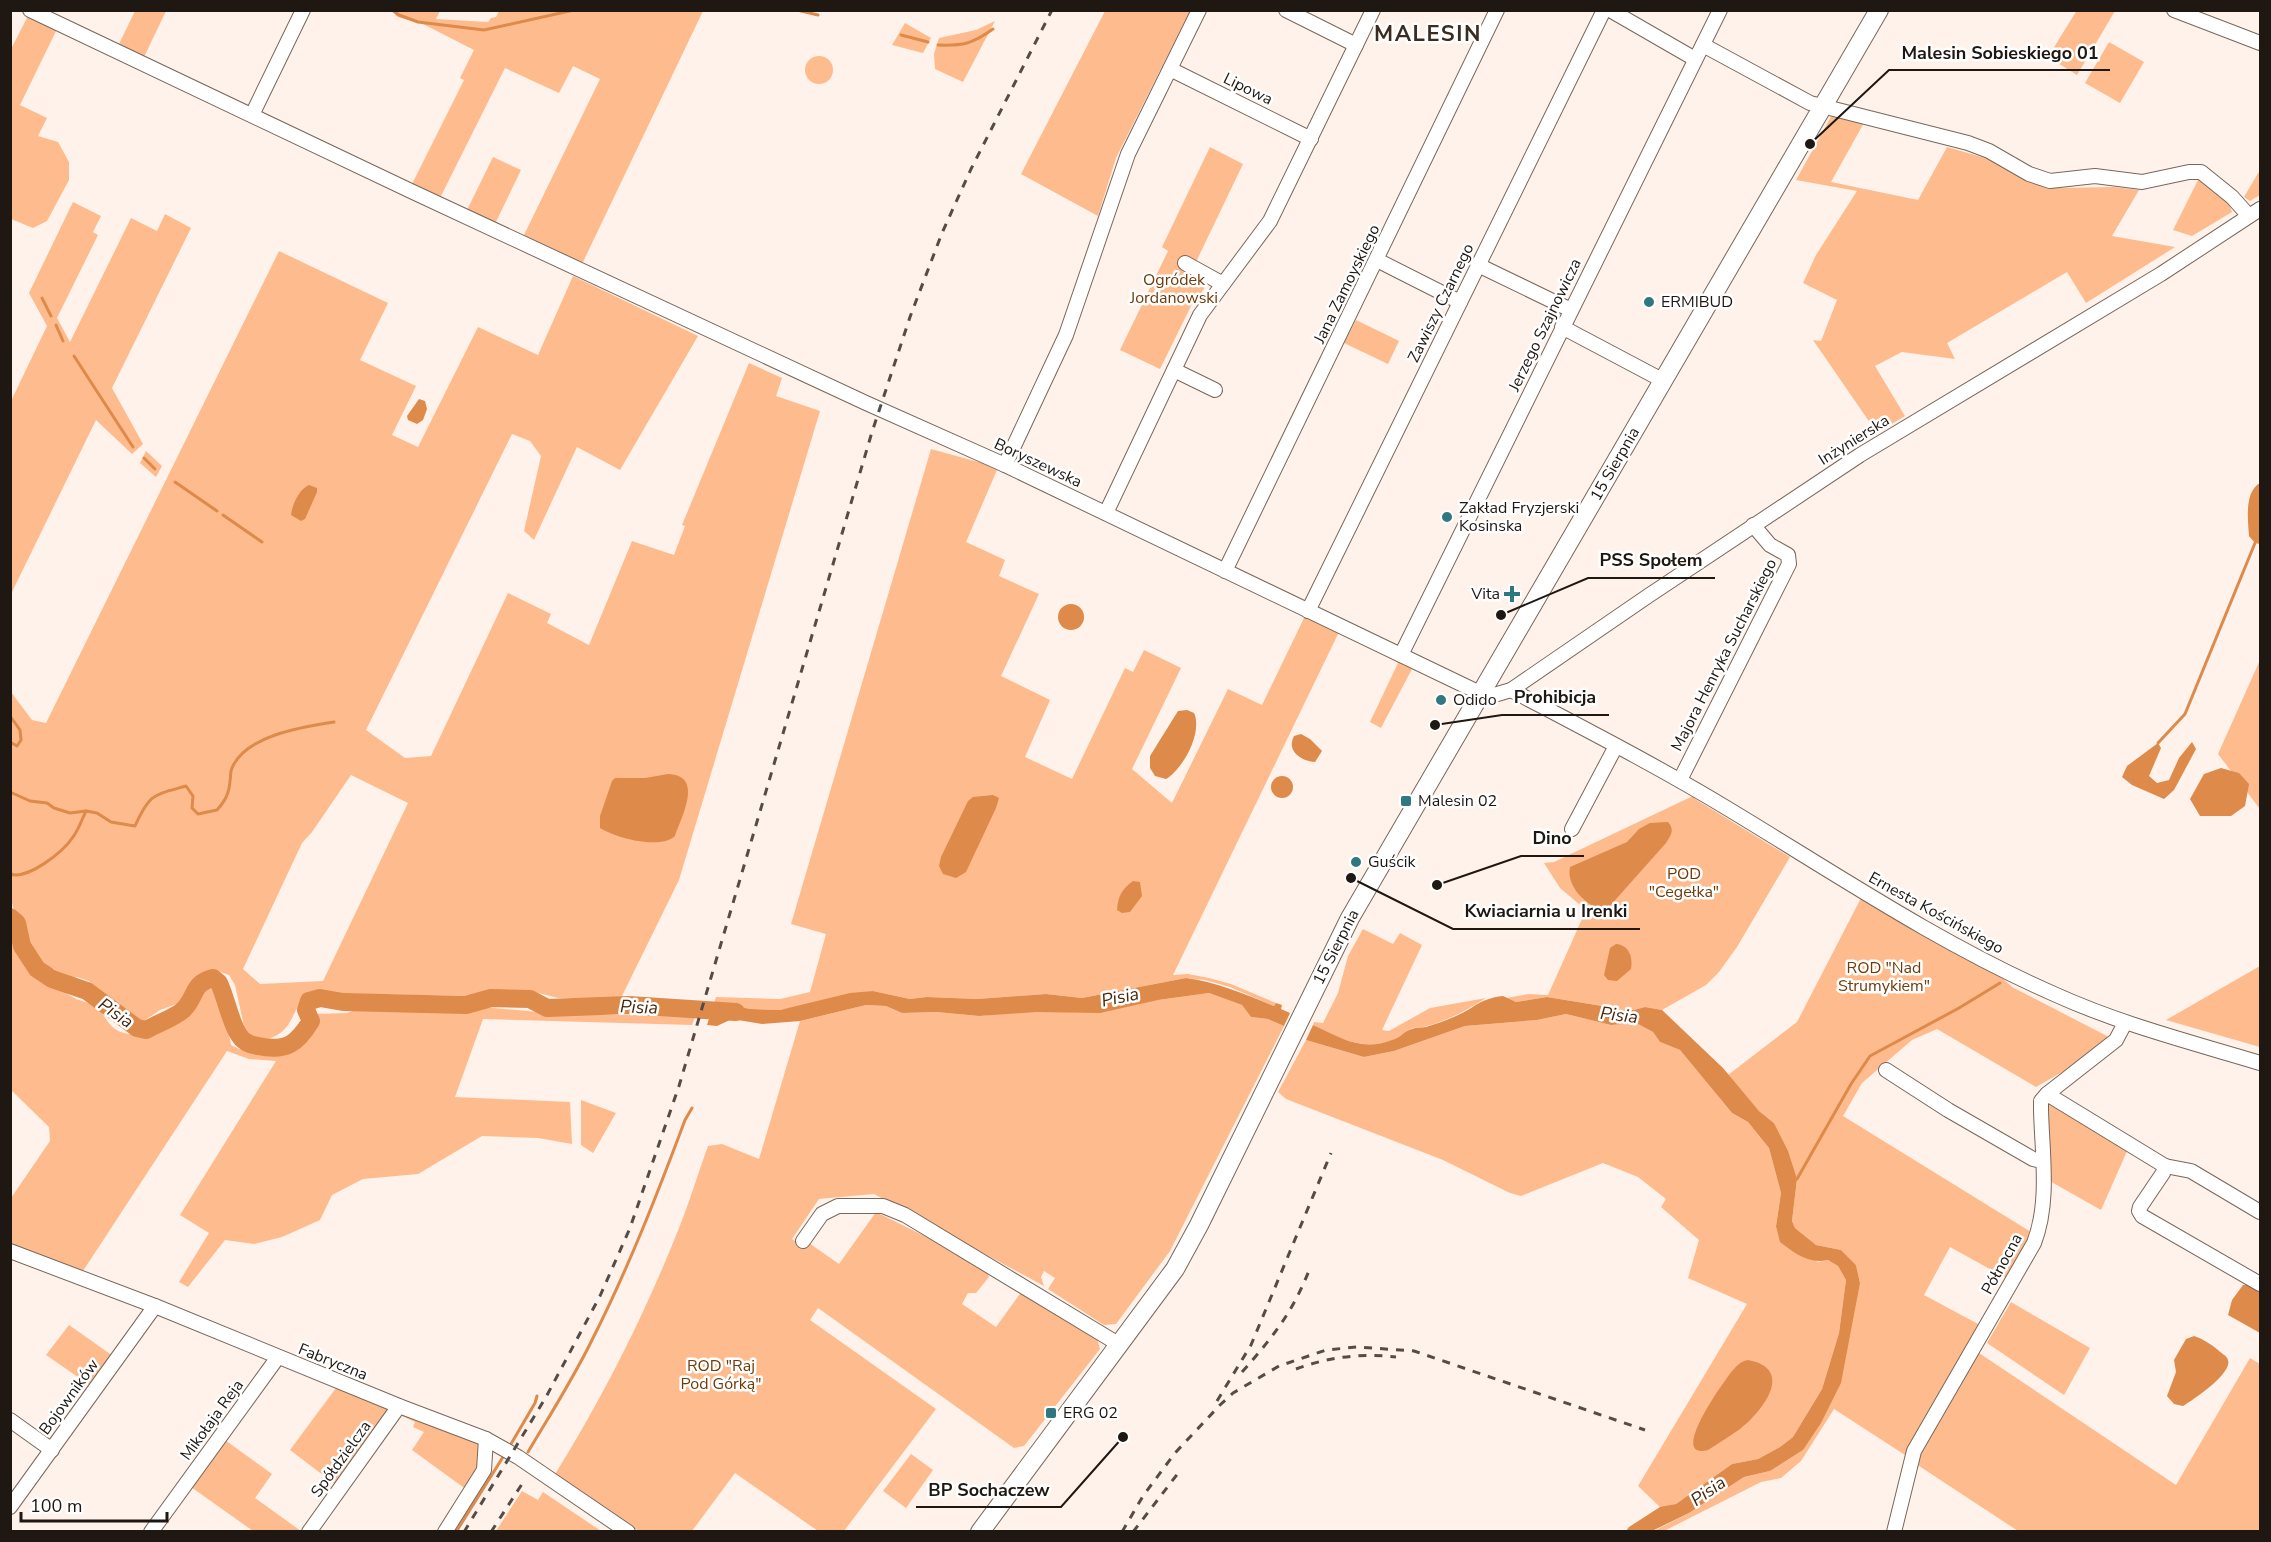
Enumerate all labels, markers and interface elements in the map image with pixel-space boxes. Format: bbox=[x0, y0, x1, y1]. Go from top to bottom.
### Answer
district label: MALESIN bbox=[1374, 19, 1482, 49]
callout: Malesin Sobieskiego 01 bbox=[1889, 34, 2110, 70]
text: Malesin Sobieskiego 01 bbox=[1902, 41, 2099, 65]
street label: Lipowa bbox=[1220, 68, 1276, 110]
street label: Jana Zamoyskiego bbox=[1308, 221, 1385, 348]
street label: Zawiszy Czarnego bbox=[1403, 240, 1479, 366]
street label: Jerzego Szajnowicza bbox=[1503, 255, 1587, 396]
park label: Ogródek Jordanowski bbox=[1129, 269, 1218, 309]
place label: ERMIBUD bbox=[1661, 291, 1733, 313]
marker: ERMIBUD bbox=[1642, 295, 1656, 309]
street label: Inżynierska bbox=[1814, 410, 1894, 470]
street label: 15 Sierpnia bbox=[1585, 423, 1645, 505]
street label: Boryszewska bbox=[990, 433, 1086, 493]
place label: Zakład Fryzjerski Kosinska bbox=[1459, 497, 1579, 537]
marker: Zakład Fryzjerski Kosinska bbox=[1440, 510, 1454, 524]
callout: PSS Społem bbox=[1588, 542, 1715, 578]
text: PSS Społem bbox=[1599, 548, 1703, 572]
street label: Majora Henryka Sucharskiego bbox=[1666, 555, 1782, 755]
place label: Vita bbox=[1470, 583, 1500, 605]
marker: Vita bbox=[1505, 587, 1519, 601]
callout: Prohibicja bbox=[1502, 679, 1609, 715]
text: Prohibicja bbox=[1514, 685, 1596, 709]
place label: Odido bbox=[1453, 689, 1497, 711]
marker: Odido bbox=[1434, 693, 1448, 707]
place label: Malesin 02 bbox=[1418, 790, 1497, 812]
marker: Malesin 02 bbox=[1399, 794, 1413, 808]
callout: Dino bbox=[1521, 820, 1584, 856]
text: Dino bbox=[1532, 826, 1572, 850]
place label: Guścik bbox=[1368, 851, 1416, 873]
marker: Guścik bbox=[1349, 855, 1363, 869]
park label: POD "Cegełka" bbox=[1649, 863, 1719, 903]
street label: Ernesta Kościńskiego bbox=[1865, 867, 2008, 959]
callout: Kwiaciarnia u Irenki bbox=[1453, 893, 1640, 929]
text: Kwiaciarnia u Irenki bbox=[1465, 899, 1627, 923]
street label: 15 Sierpnia bbox=[1308, 906, 1364, 988]
park label: ROD "Nad Strumykiem" bbox=[1838, 957, 1930, 997]
water label: Pisia bbox=[1099, 981, 1141, 1013]
water label: Pisia bbox=[94, 992, 138, 1034]
water label: Pisia bbox=[620, 994, 658, 1020]
water label: Pisia bbox=[1599, 1001, 1639, 1029]
street label: Północna bbox=[1976, 1230, 2028, 1298]
street label: Fabryczna bbox=[295, 1338, 371, 1386]
street label: Bojowników bbox=[34, 1354, 104, 1439]
park label: ROD "Raj Pod Górką" bbox=[680, 1355, 762, 1395]
street label: Mikołaja Reja bbox=[175, 1375, 249, 1465]
place label: ERG 02 bbox=[1063, 1402, 1118, 1424]
marker: ERG 02 bbox=[1044, 1406, 1058, 1420]
street label: Spółdzielcza bbox=[306, 1416, 376, 1502]
water label: Pisia bbox=[1686, 1470, 1730, 1512]
callout: BP Sochaczew bbox=[916, 1471, 1061, 1507]
text: BP Sochaczew bbox=[928, 1478, 1050, 1502]
scale bar bbox=[21, 1485, 166, 1523]
text: 100 m bbox=[30, 1494, 82, 1518]

